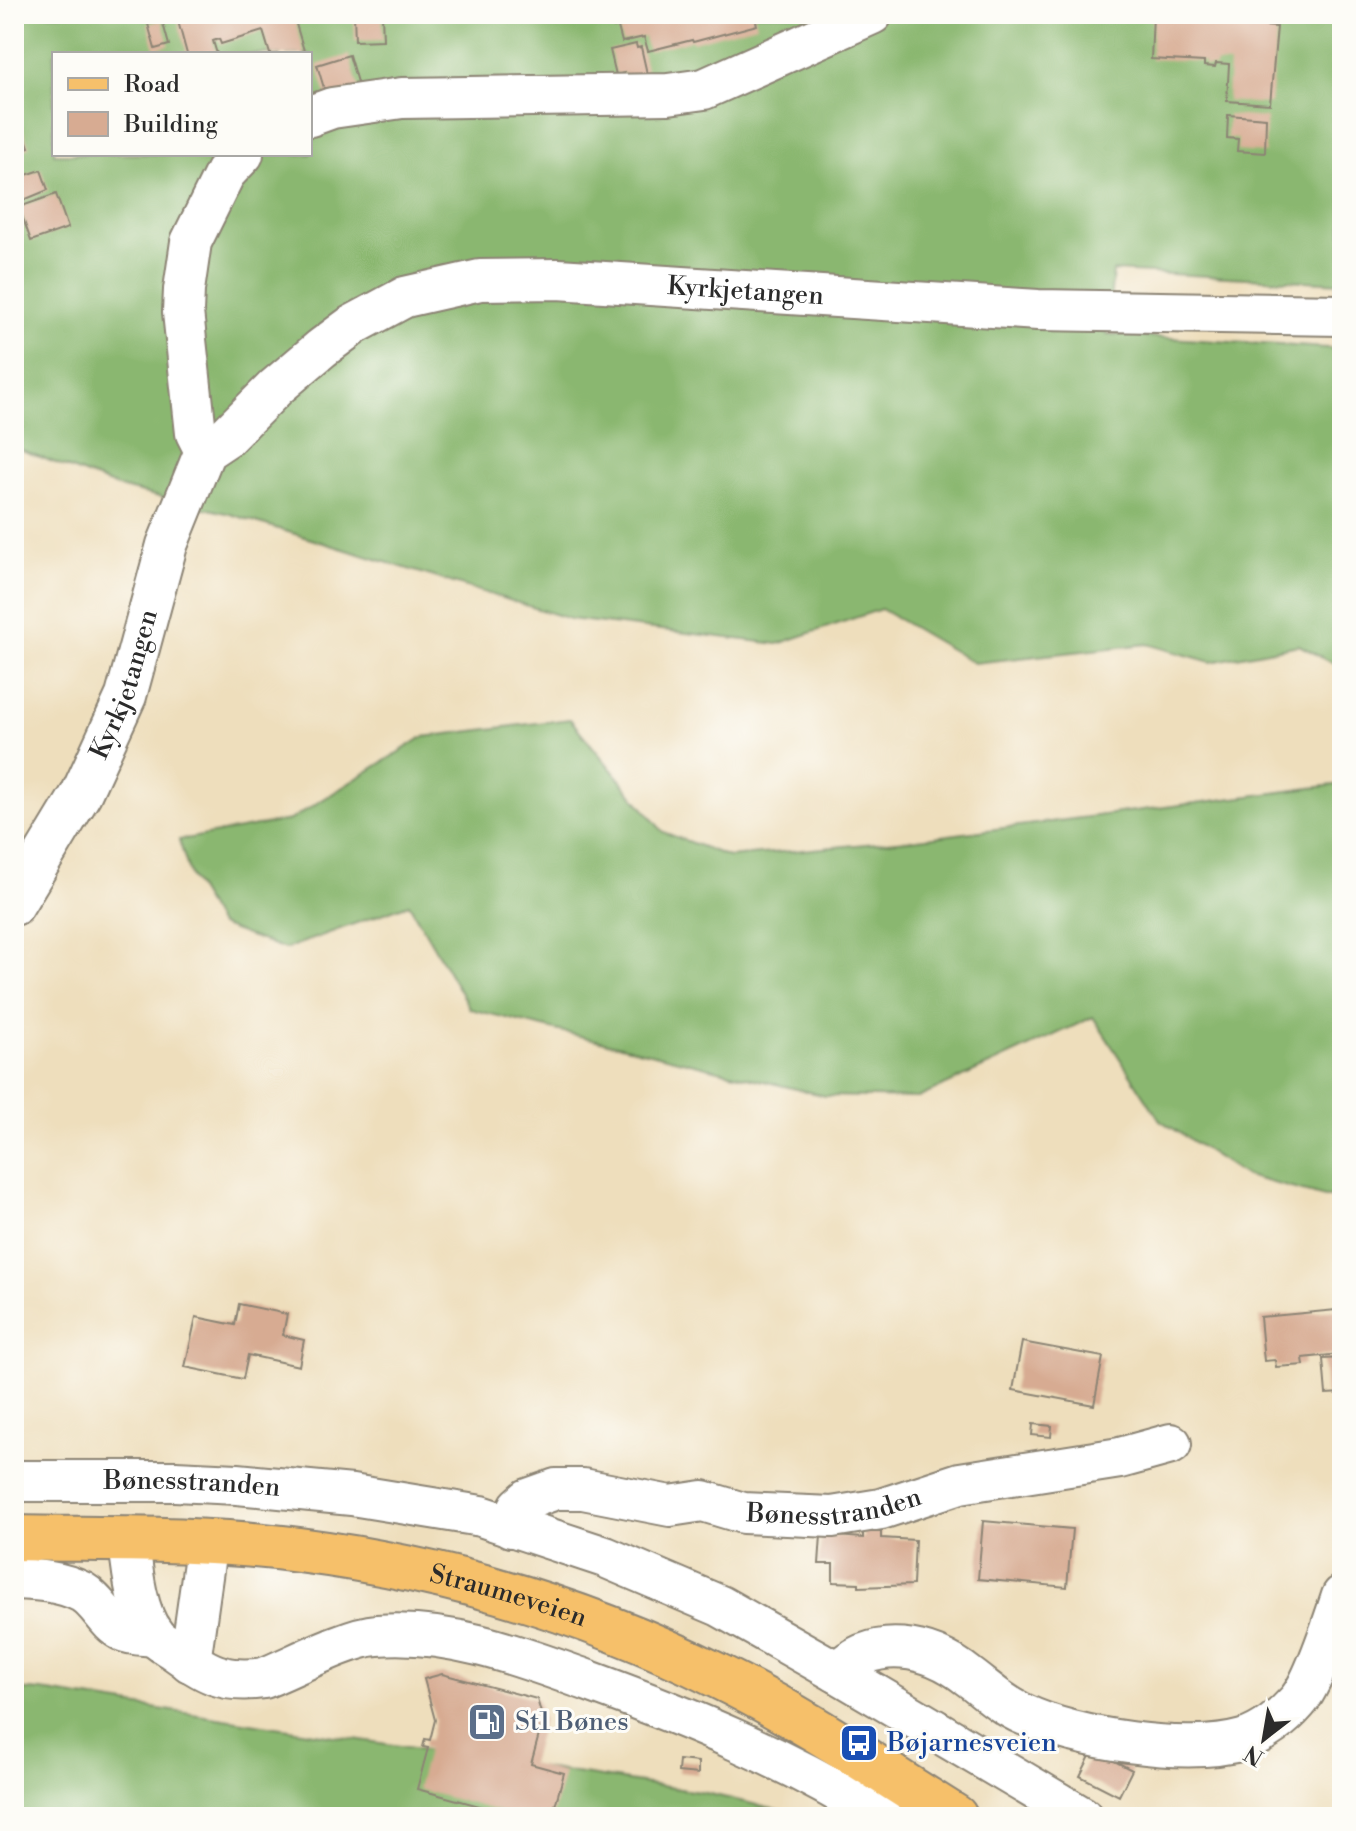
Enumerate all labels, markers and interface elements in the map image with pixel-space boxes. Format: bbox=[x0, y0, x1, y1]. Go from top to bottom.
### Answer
legend bbox=[52, 52, 312, 156]
text: Road bbox=[124, 70, 180, 100]
text: Building bbox=[123, 110, 218, 140]
street label: Kyrkjetangen bbox=[666, 270, 825, 312]
street label: Kyrkjetangen bbox=[83, 606, 165, 764]
street label: Bønesstranden bbox=[103, 1465, 282, 1504]
street label: Bønesstranden bbox=[745, 1481, 926, 1533]
street label: Straumeveien bbox=[427, 1558, 591, 1634]
north arrow bbox=[1224, 1699, 1304, 1779]
fuel station icon: St1 Bønes bbox=[466, 1701, 508, 1743]
place label: St1 Bønes bbox=[515, 1706, 629, 1738]
bus stop icon: Bøjarnesveien bbox=[838, 1722, 880, 1764]
place label: Bøjarnesveien bbox=[886, 1727, 1057, 1759]
text: N bbox=[1240, 1738, 1269, 1771]

